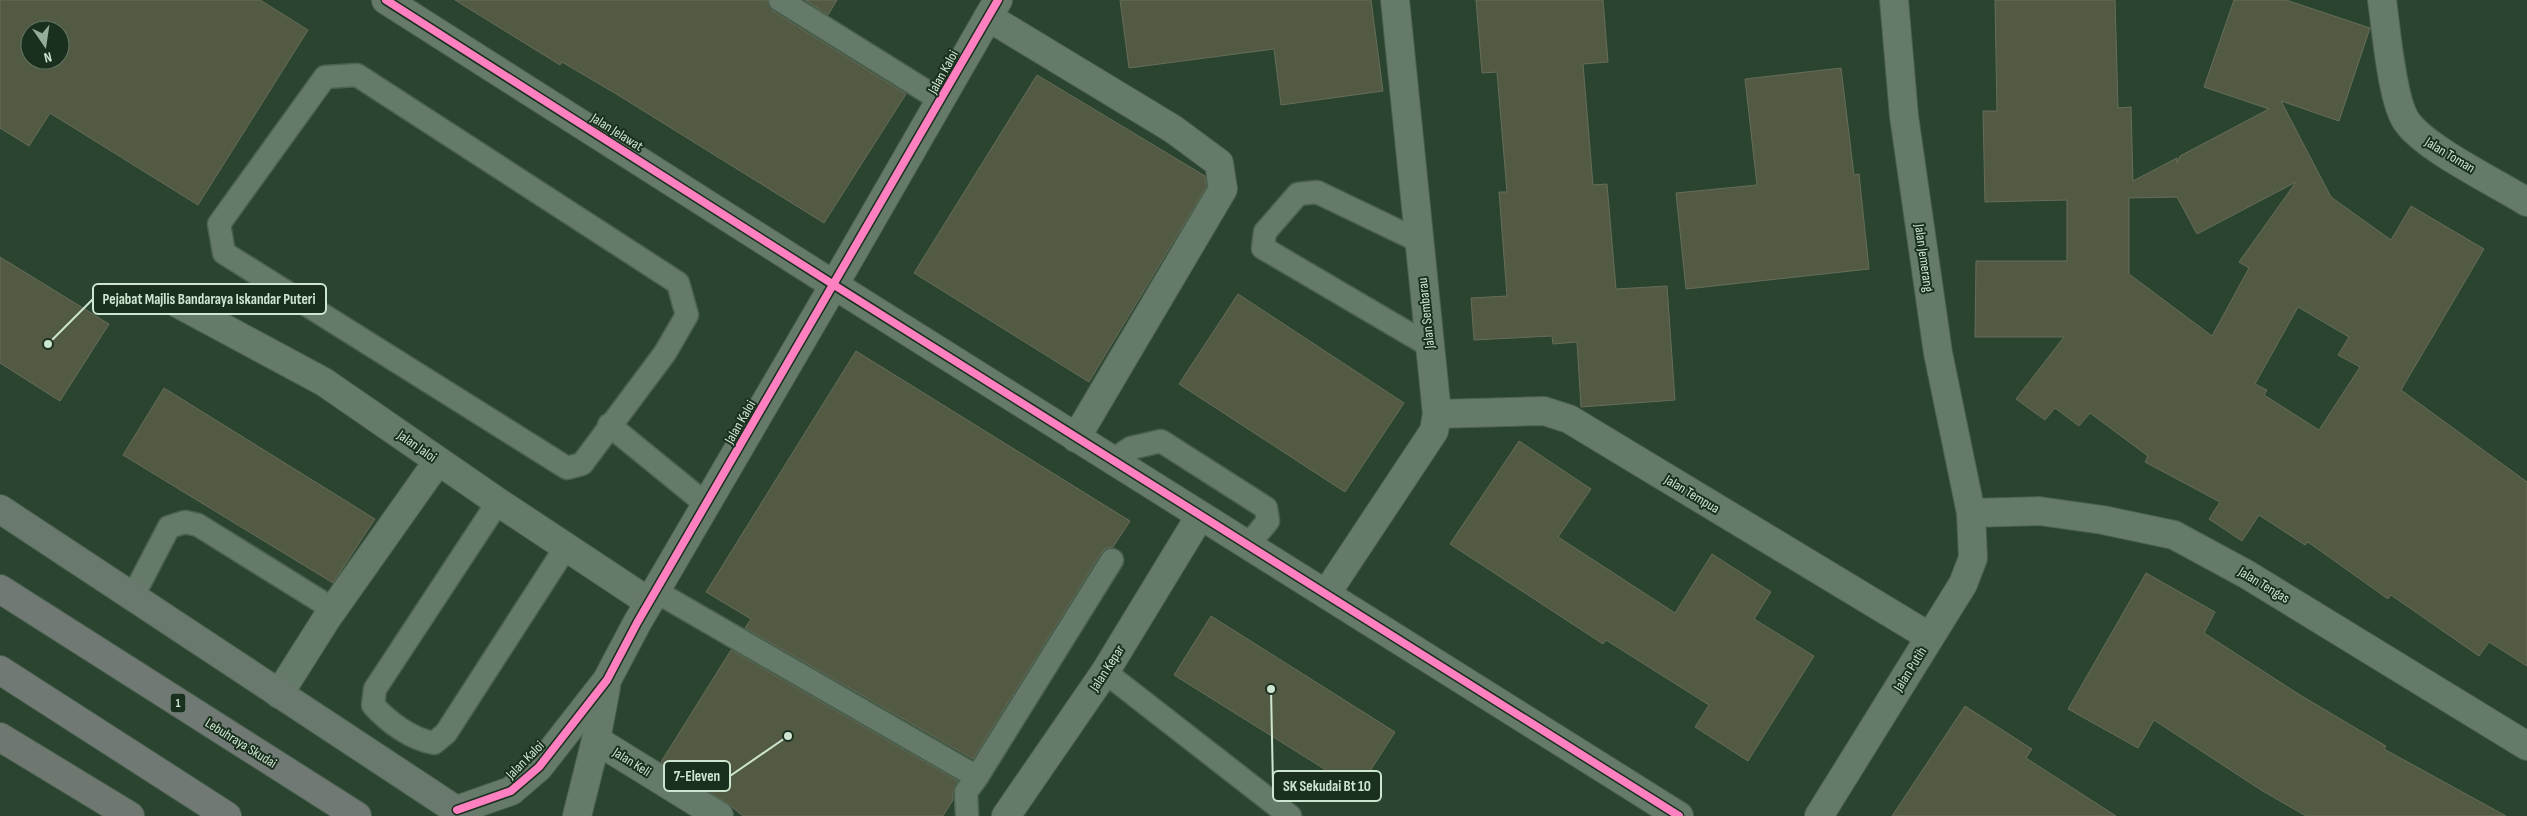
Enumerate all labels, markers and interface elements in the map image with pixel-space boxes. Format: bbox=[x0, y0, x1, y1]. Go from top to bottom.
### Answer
north arrow bbox=[20, 20, 70, 70]
street label: Jalan Kaloi bbox=[924, 47, 962, 98]
text: N bbox=[42, 48, 53, 66]
street label: Jalan Jelawat bbox=[587, 109, 646, 155]
street label: Jalan Toman bbox=[2421, 133, 2478, 177]
street label: Jalan Jemerang bbox=[1911, 222, 1937, 293]
street label: Jalan Sembarau bbox=[1414, 277, 1438, 350]
callout: Pejabat Majlis Bandaraya Iskandar Puteri bbox=[93, 284, 326, 314]
text: Pejabat Majlis Bandaraya Iskandar Puteri bbox=[102, 290, 316, 309]
street label: Jalan Kaloi bbox=[720, 397, 759, 448]
street label: Jalan Jaloi bbox=[393, 426, 440, 466]
street label: Jalan Tempua bbox=[1661, 471, 1722, 517]
street label: Jalan Tengas bbox=[2234, 563, 2293, 607]
street label: Jalan Kepar bbox=[1085, 642, 1128, 695]
street label: Jalan Putih bbox=[1889, 644, 1930, 695]
road number: 1 bbox=[170, 694, 186, 712]
street label: Lebuhraya Skudai bbox=[202, 714, 280, 772]
street label: Jalan Kaloi bbox=[502, 737, 548, 783]
street label: Jalan Keli bbox=[609, 743, 654, 780]
callout: 7-Eleven bbox=[664, 761, 730, 791]
text: 7-Eleven bbox=[674, 767, 720, 786]
callout: SK Sekudai Bt 10 bbox=[1273, 771, 1381, 801]
text: SK Sekudai Bt 10 bbox=[1283, 777, 1371, 796]

